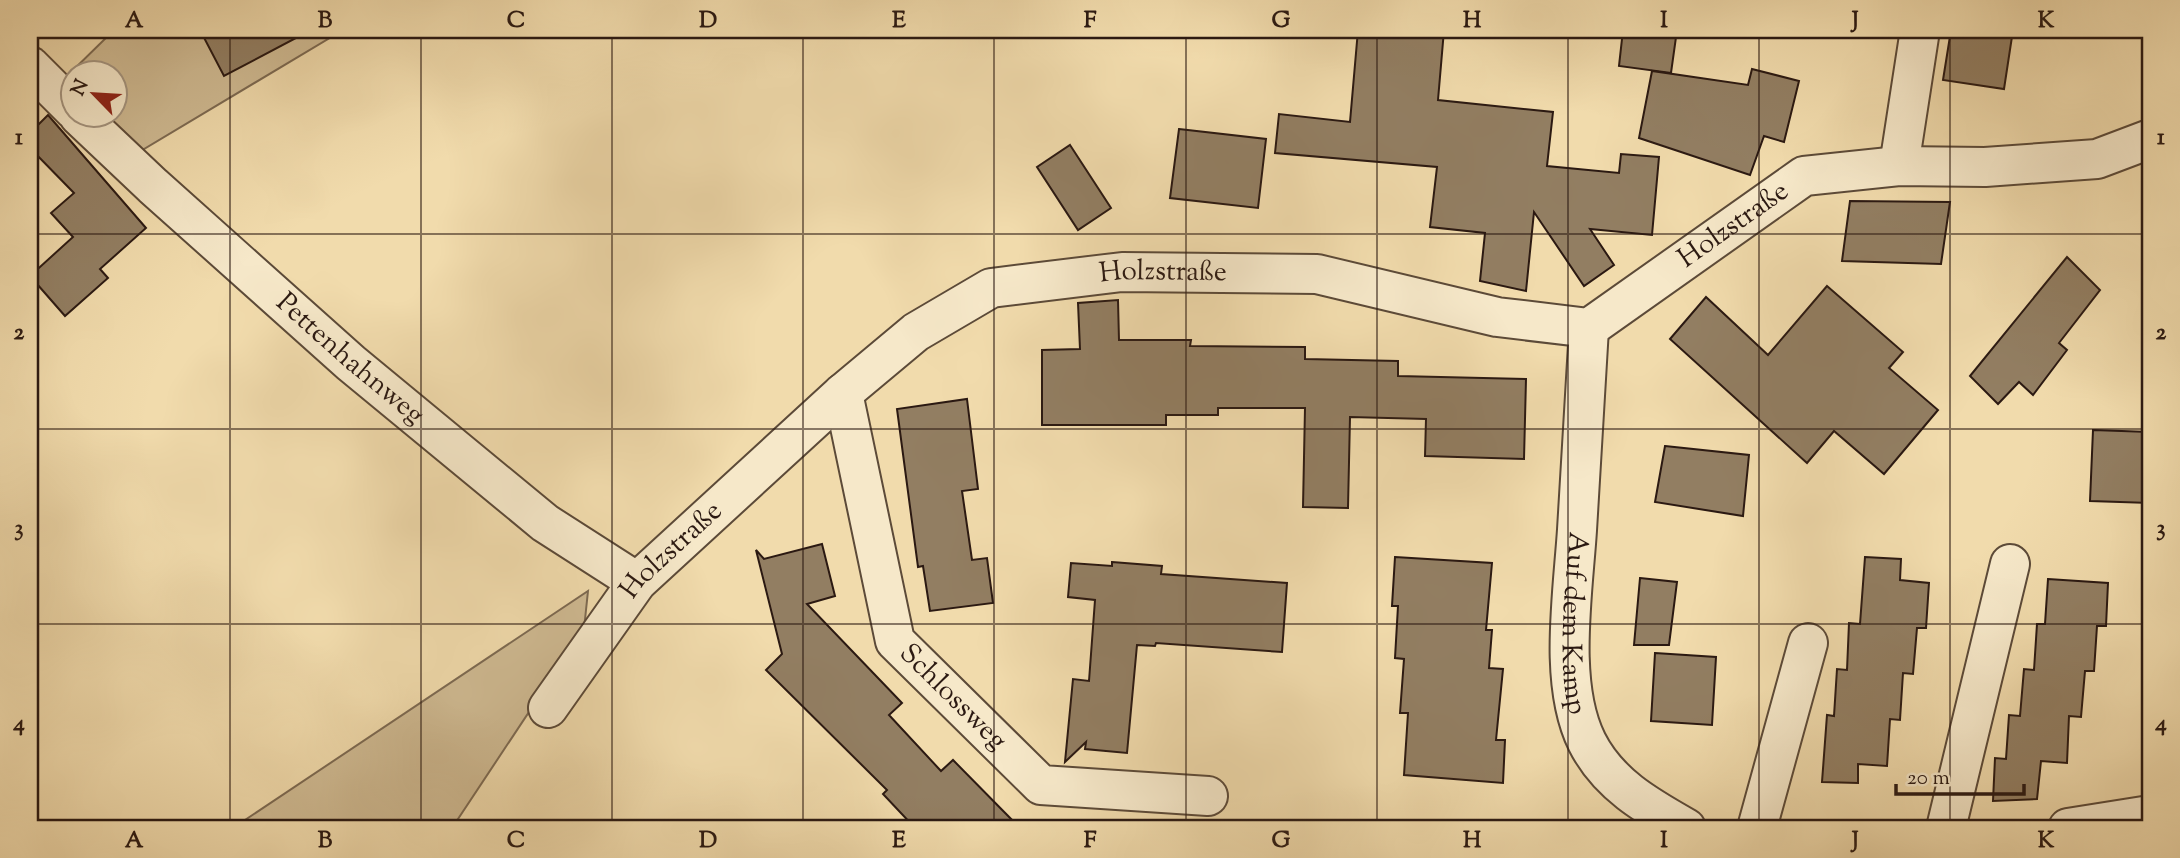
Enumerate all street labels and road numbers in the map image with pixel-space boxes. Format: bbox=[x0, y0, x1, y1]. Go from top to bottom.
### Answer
street label: Holzstraße bbox=[1670, 172, 1797, 279]
street label: Holzstraße bbox=[1097, 252, 1227, 295]
street label: Pettenhahnweg bbox=[266, 284, 432, 435]
street label: Holzstraße bbox=[611, 493, 732, 607]
street label: Auf dem Kamp bbox=[1549, 530, 1597, 719]
street label: Schlossweg bbox=[889, 635, 1015, 760]

